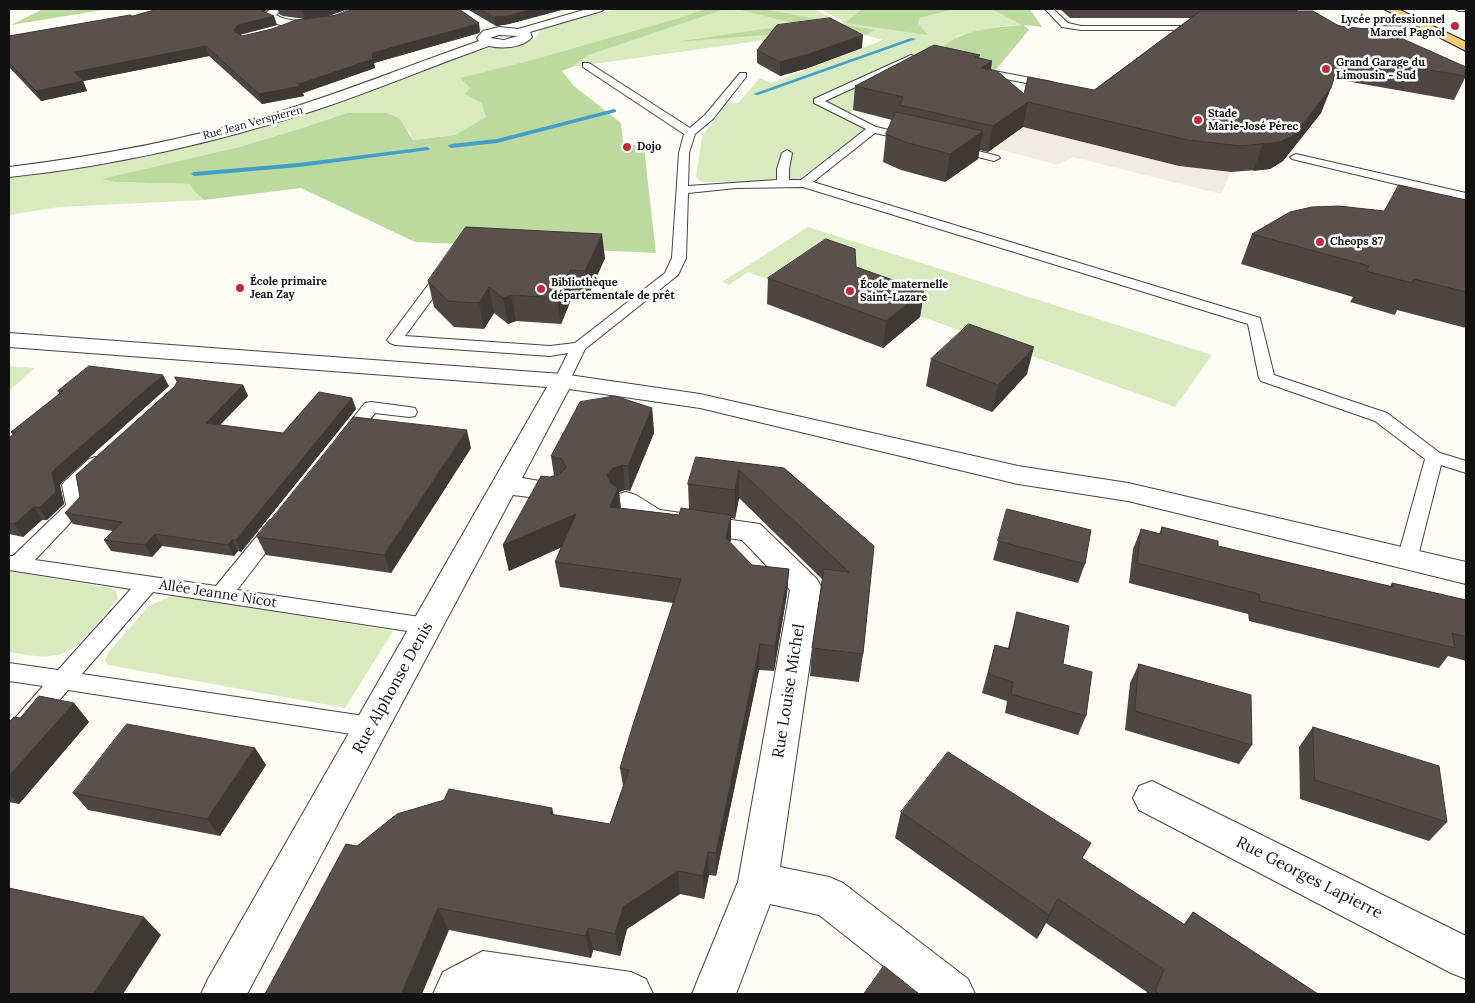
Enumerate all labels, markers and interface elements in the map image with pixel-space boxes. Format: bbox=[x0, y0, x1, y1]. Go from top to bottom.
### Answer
place label: Lycée professionnel Marcel Pagnol bbox=[1341, 13, 1445, 39]
marker: Lycée professionnel Marcel Pagnol bbox=[1449, 20, 1461, 32]
place label: Grand Garage du Limousin - Sud bbox=[1336, 56, 1425, 82]
marker: Grand Garage du Limousin - Sud bbox=[1320, 63, 1332, 75]
street label: Rue Jean Verspieren bbox=[202, 103, 304, 143]
place label: Stade Marie-José Pérec bbox=[1208, 107, 1298, 133]
marker: Stade Marie-José Pérec bbox=[1192, 114, 1204, 126]
place label: Dojo bbox=[637, 140, 661, 154]
marker: Dojo bbox=[621, 141, 633, 153]
place label: Cheops 87 bbox=[1330, 235, 1383, 249]
marker: Cheops 87 bbox=[1314, 236, 1326, 248]
place label: École primaire Jean Zay bbox=[250, 275, 327, 301]
place label: Bibliothèque départementale de prêt bbox=[551, 276, 675, 302]
place label: École maternelle Saint-Lazare bbox=[860, 278, 948, 304]
marker: École primaire Jean Zay bbox=[234, 282, 246, 294]
marker: Bibliothèque départementale de prêt bbox=[535, 283, 547, 295]
marker: École maternelle Saint-Lazare bbox=[844, 285, 856, 297]
street label: Allée Jeanne Nicot bbox=[158, 576, 278, 612]
street label: Rue Alphonse Denis bbox=[349, 619, 437, 757]
street label: Rue Louise Michel bbox=[769, 622, 809, 760]
street label: Rue Georges Lapierre bbox=[1233, 833, 1385, 923]

